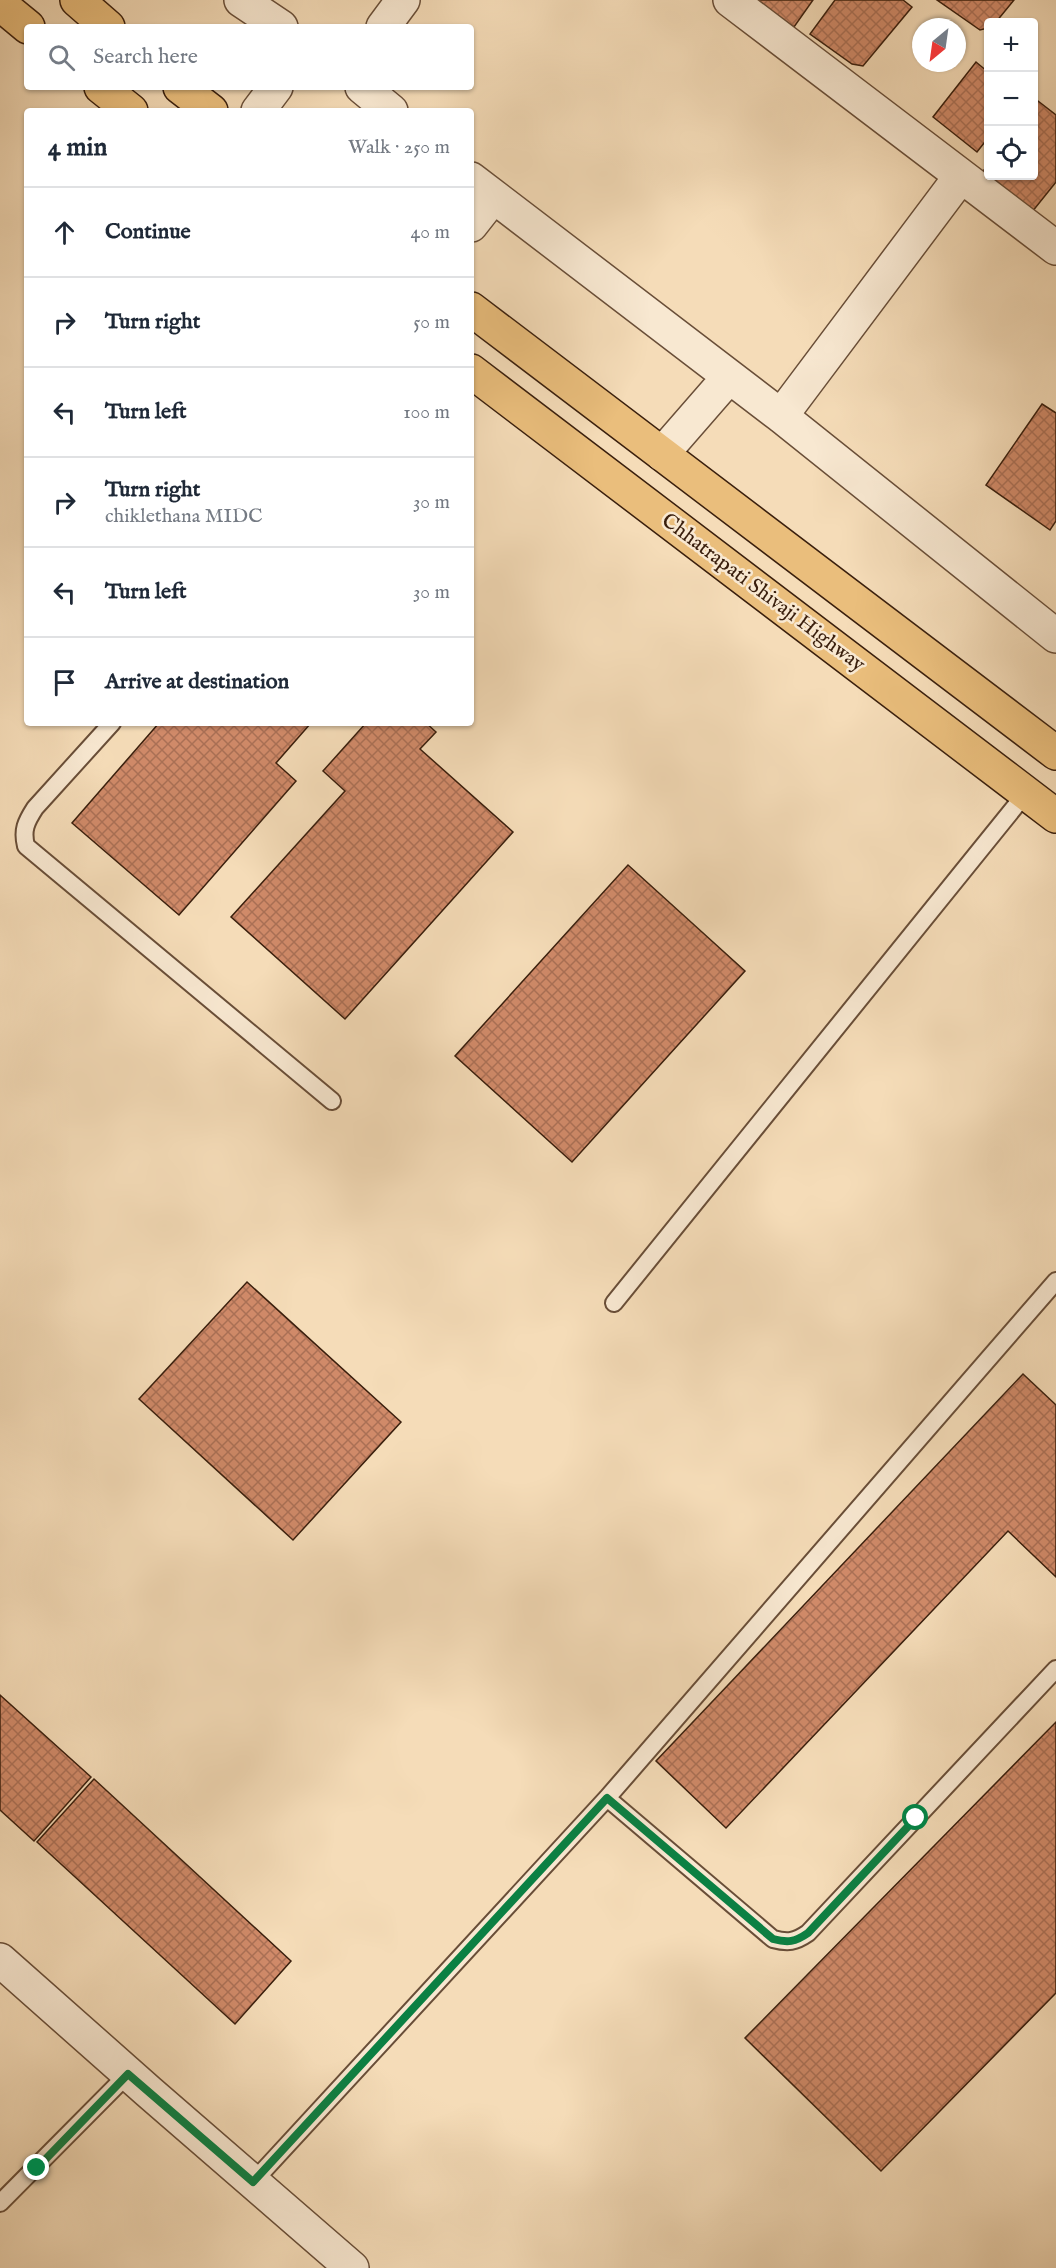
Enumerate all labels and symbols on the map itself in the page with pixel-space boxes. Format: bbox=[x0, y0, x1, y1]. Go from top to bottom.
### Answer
north arrow bbox=[912, 18, 966, 72]
street label: Chhatrapati Shivaji Highway bbox=[656, 508, 871, 679]
route start bbox=[902, 1804, 928, 1830]
route end bbox=[23, 2154, 49, 2180]

